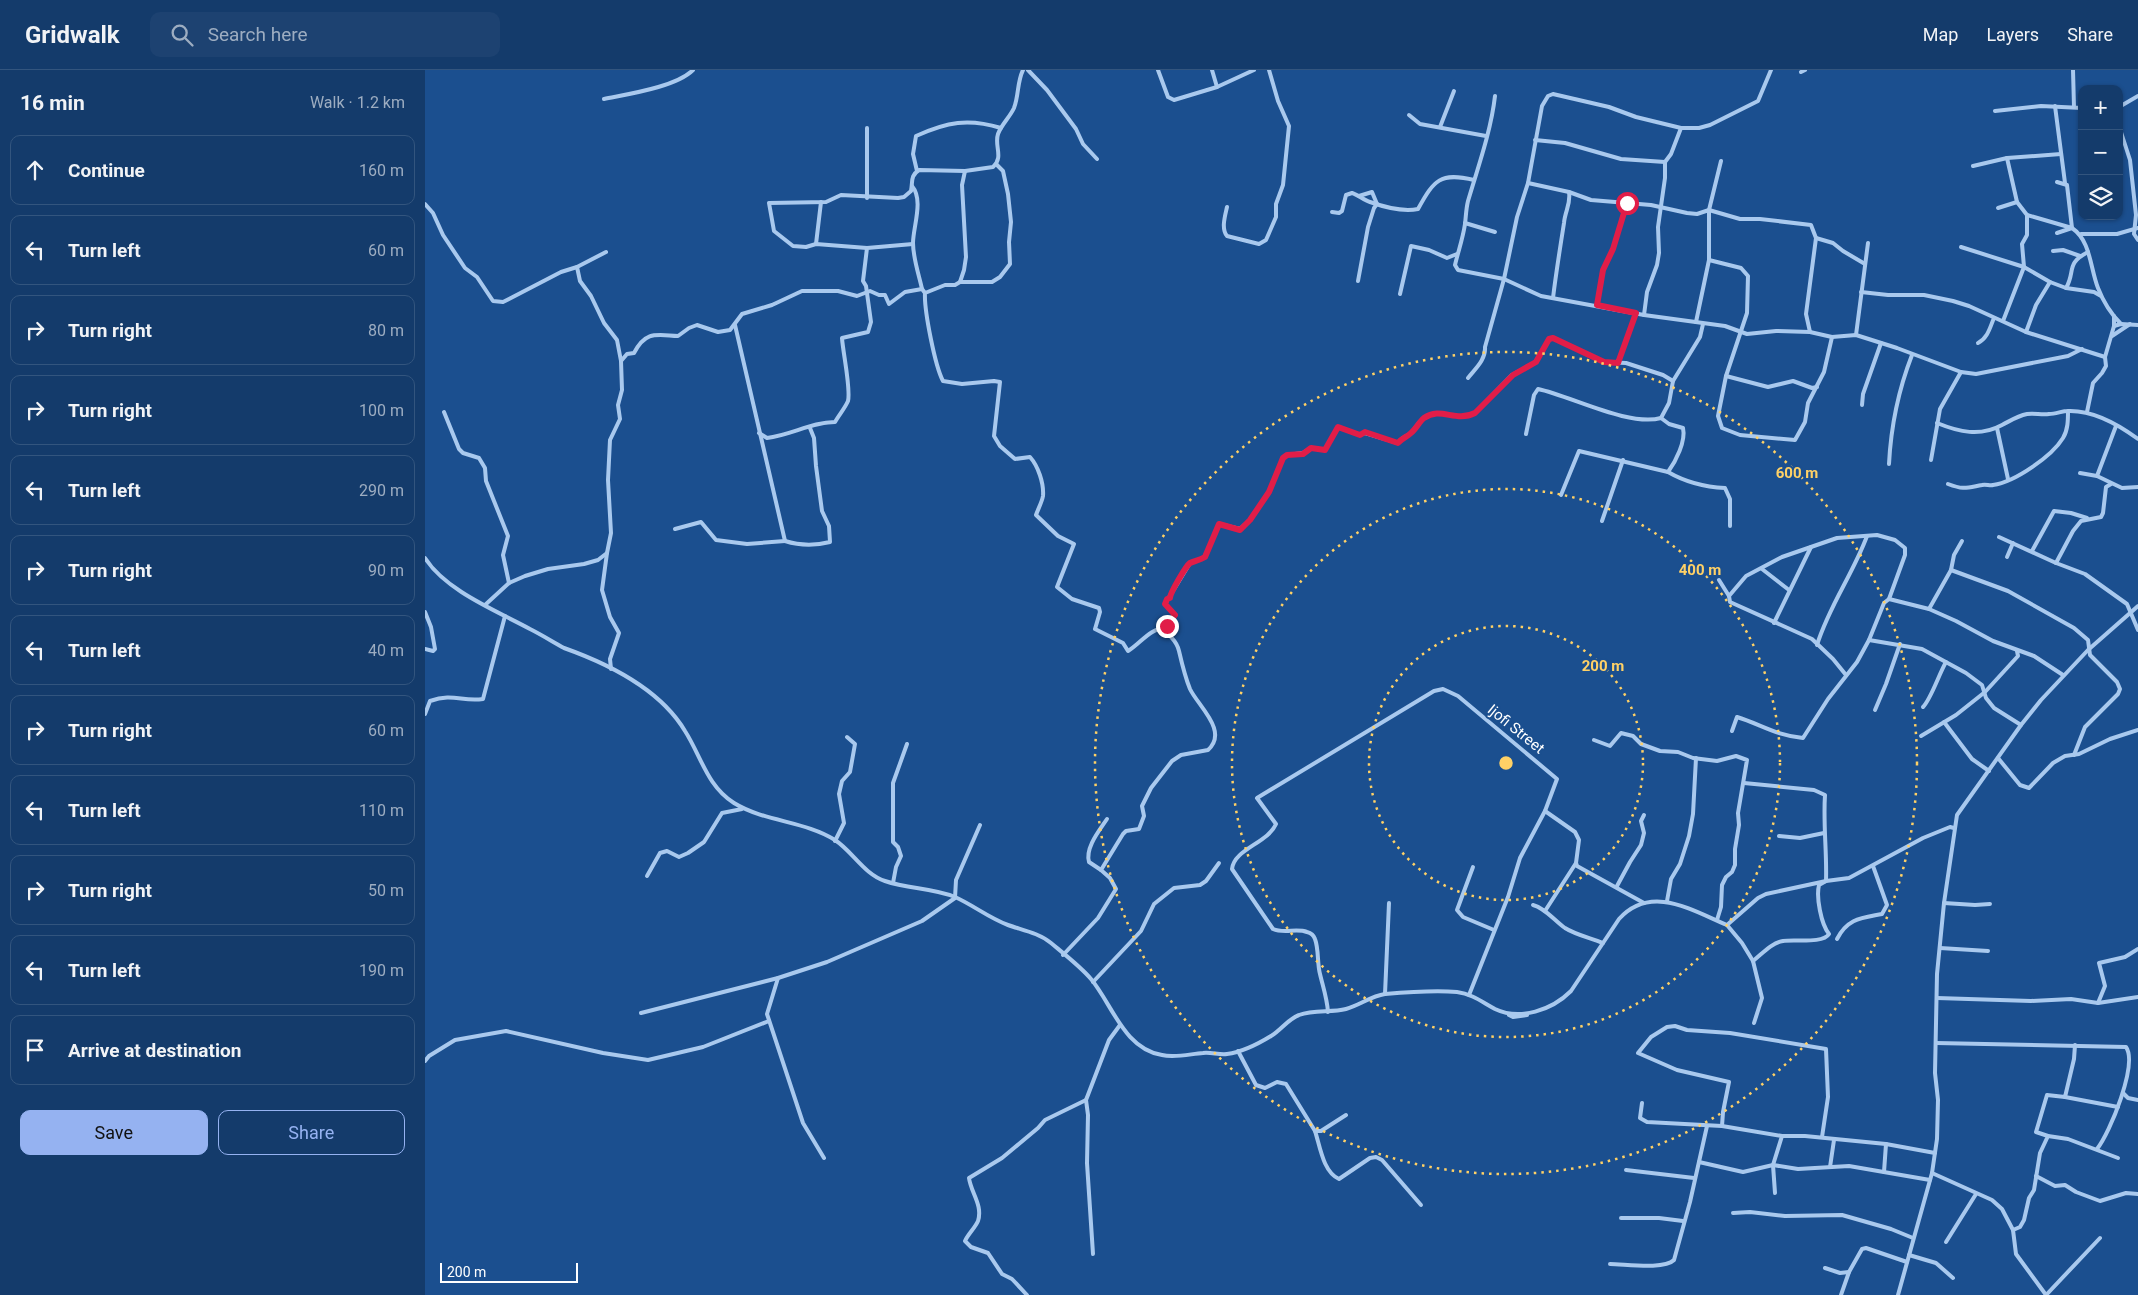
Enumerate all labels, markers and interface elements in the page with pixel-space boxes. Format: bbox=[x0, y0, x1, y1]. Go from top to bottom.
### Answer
search box bbox=[150, 12, 500, 57]
text: Gridwalk bbox=[25, 21, 120, 49]
icon: search bbox=[168, 21, 196, 49]
text: Search here bbox=[208, 23, 308, 46]
text: Map bbox=[1923, 24, 1958, 45]
text: Layers bbox=[1986, 24, 2039, 45]
text: Share bbox=[2067, 24, 2113, 45]
map controls bbox=[2078, 85, 2123, 220]
button: + bbox=[2078, 85, 2123, 130]
text: 16 min bbox=[20, 91, 85, 115]
text: Walk · 1.2 km bbox=[310, 93, 405, 112]
button: − bbox=[2078, 130, 2123, 175]
icon: ahead bbox=[21, 156, 49, 184]
text: Continue bbox=[68, 159, 145, 182]
text: 160 m bbox=[359, 161, 404, 180]
button: layers bbox=[2078, 175, 2123, 220]
route start bbox=[1616, 192, 1639, 215]
icon: left bbox=[21, 236, 49, 264]
text: Turn left bbox=[68, 239, 141, 262]
text: 60 m bbox=[368, 241, 404, 260]
icon: right bbox=[21, 316, 49, 344]
text: Turn right bbox=[68, 319, 152, 342]
text: 80 m bbox=[368, 321, 404, 340]
icon: right bbox=[21, 396, 49, 424]
text: Turn right bbox=[68, 399, 152, 422]
text: 100 m bbox=[359, 401, 404, 420]
text: 600 m bbox=[1776, 464, 1818, 482]
icon: left bbox=[21, 476, 49, 504]
text: Turn left bbox=[68, 479, 141, 502]
text: 290 m bbox=[359, 481, 404, 500]
icon: right bbox=[21, 556, 49, 584]
text: Turn right bbox=[68, 559, 152, 582]
text: 90 m bbox=[368, 561, 404, 580]
text: 400 m bbox=[1679, 561, 1721, 579]
route end bbox=[1156, 615, 1179, 638]
icon: left bbox=[21, 636, 49, 664]
text: Turn left bbox=[68, 639, 141, 662]
text: 40 m bbox=[368, 641, 404, 660]
text: 200 m bbox=[1582, 657, 1624, 675]
street label: Ijofi Street bbox=[1484, 701, 1548, 757]
icon: right bbox=[21, 716, 49, 744]
text: Turn right bbox=[68, 719, 152, 742]
text: 60 m bbox=[368, 721, 404, 740]
centre of rings bbox=[1497, 754, 1515, 772]
icon: left bbox=[21, 796, 49, 824]
text: Turn left bbox=[68, 799, 141, 822]
text: 110 m bbox=[359, 801, 404, 820]
icon: right bbox=[21, 876, 49, 904]
text: Turn right bbox=[68, 879, 152, 902]
text: 50 m bbox=[368, 881, 404, 900]
icon: left bbox=[21, 956, 49, 984]
text: Turn left bbox=[68, 959, 141, 982]
text: 190 m bbox=[359, 961, 404, 980]
icon: arrive bbox=[21, 1036, 49, 1064]
text: Arrive at destination bbox=[68, 1039, 241, 1062]
button: Save bbox=[20, 1110, 208, 1155]
button: Share bbox=[218, 1110, 405, 1155]
scale bar bbox=[440, 1260, 577, 1283]
text: 200 m bbox=[447, 1264, 486, 1280]

